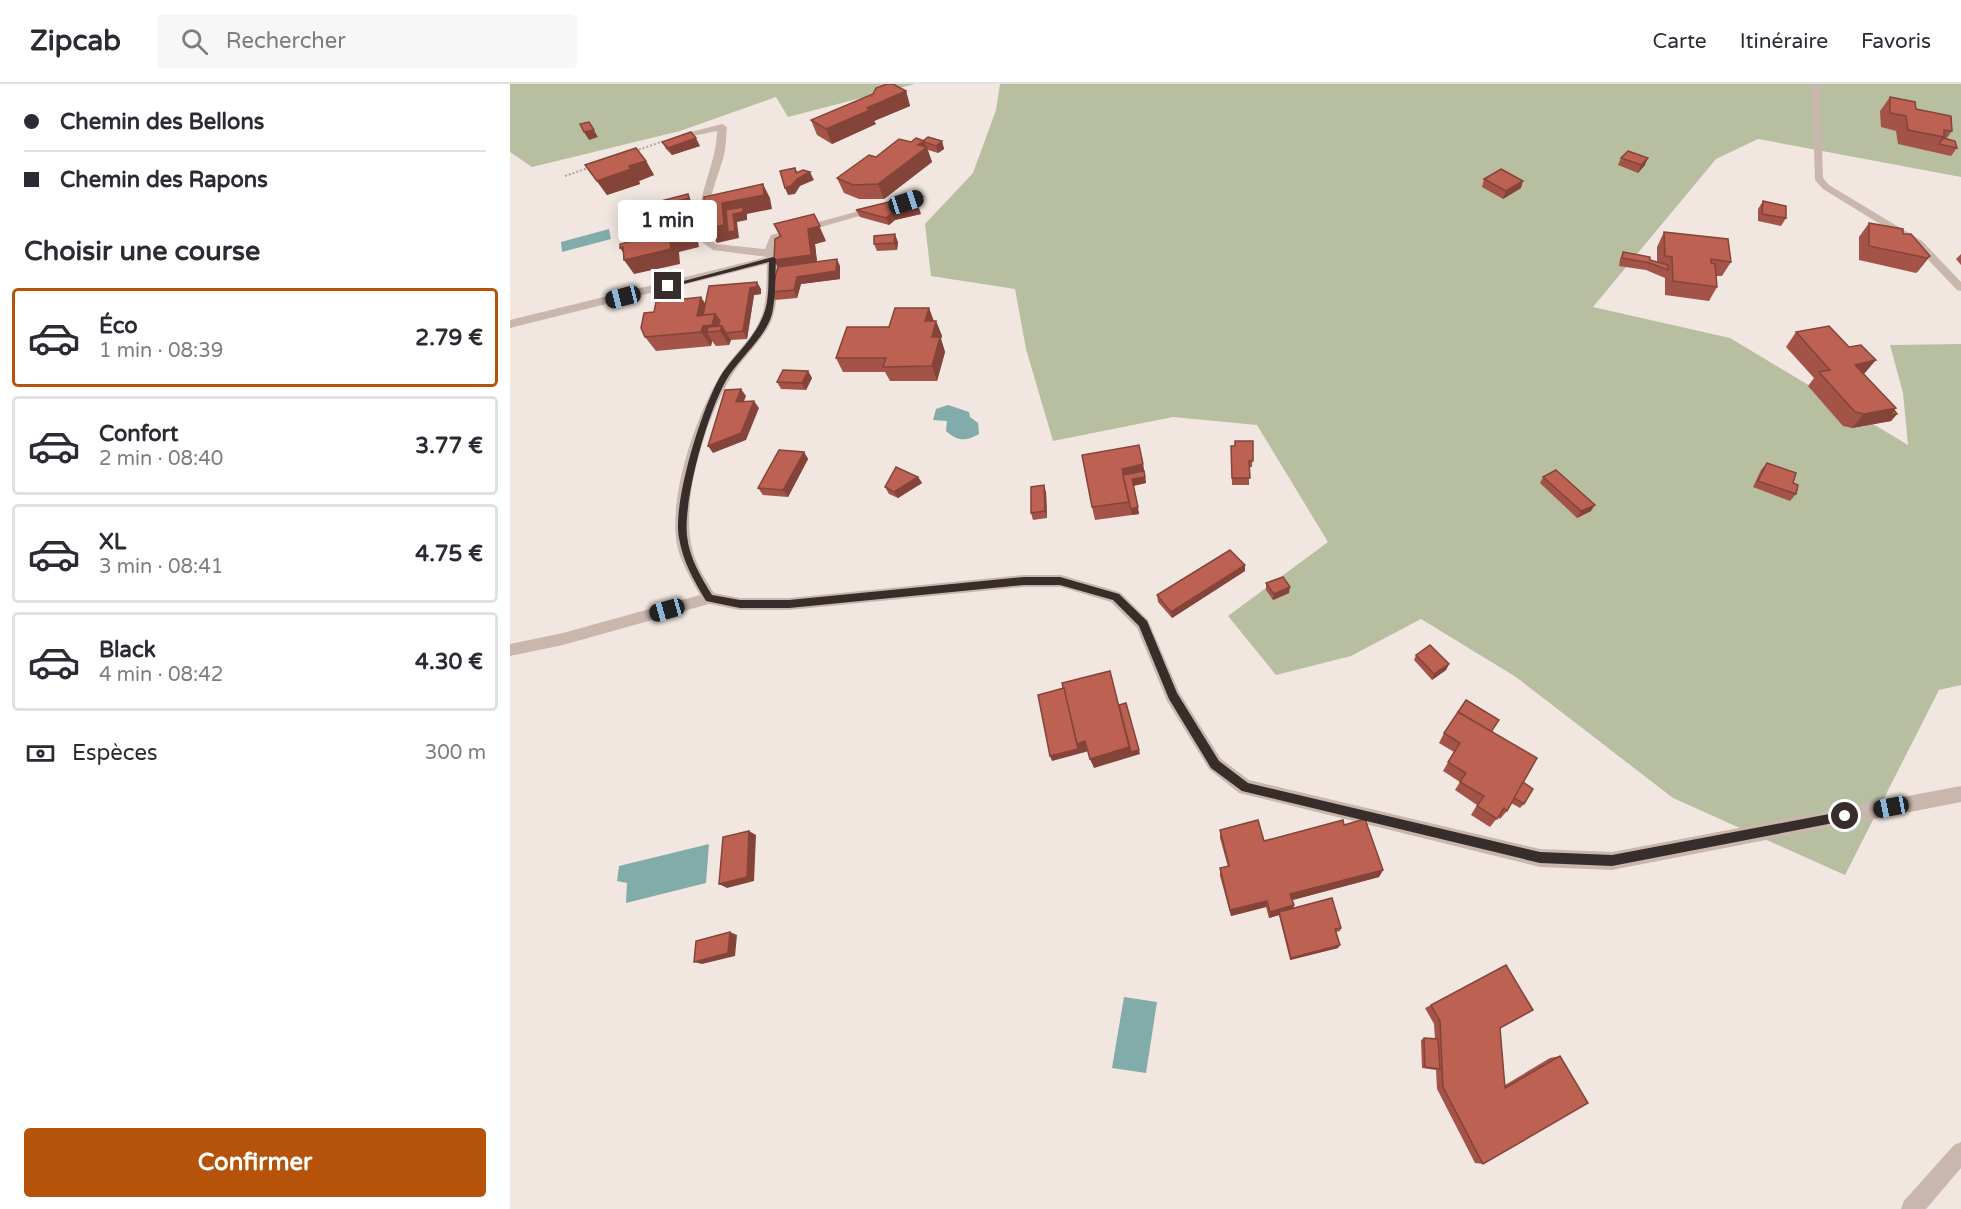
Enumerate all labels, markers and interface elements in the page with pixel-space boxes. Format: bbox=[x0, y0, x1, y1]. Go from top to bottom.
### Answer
search box bbox=[157, 14, 577, 68]
text: Zipcab bbox=[30, 24, 121, 58]
icon: search bbox=[178, 25, 211, 58]
text: Rechercher bbox=[226, 28, 346, 54]
text: Carte bbox=[1653, 29, 1707, 54]
text: Itinéraire bbox=[1740, 29, 1828, 54]
text: Favoris bbox=[1861, 29, 1931, 54]
text: Chemin des Bellons bbox=[60, 109, 264, 135]
text: Chemin des Rapons bbox=[60, 167, 268, 193]
car bbox=[886, 188, 926, 216]
callout: 1 min bbox=[618, 199, 717, 241]
text: 1 min bbox=[641, 209, 694, 233]
text: Choisir une course bbox=[24, 235, 260, 268]
route end bbox=[654, 272, 681, 299]
car bbox=[603, 284, 643, 310]
icon: car bbox=[27, 311, 81, 365]
text: Éco bbox=[99, 313, 138, 339]
text: 2.79 € bbox=[415, 325, 483, 351]
text: 1 min · 08:39 bbox=[99, 339, 223, 363]
icon: car bbox=[27, 419, 81, 473]
text: Confort bbox=[99, 421, 178, 447]
text: 3.77 € bbox=[415, 433, 483, 459]
text: 2 min · 08:40 bbox=[99, 447, 223, 471]
icon: car bbox=[27, 527, 81, 581]
text: XL bbox=[99, 529, 126, 555]
text: 4.75 € bbox=[415, 541, 483, 567]
text: 3 min · 08:41 bbox=[99, 555, 223, 579]
car bbox=[647, 596, 687, 624]
icon: car bbox=[27, 635, 81, 689]
text: Black bbox=[99, 637, 156, 663]
text: 4.30 € bbox=[415, 649, 483, 675]
text: 4 min · 08:42 bbox=[99, 663, 223, 687]
icon: cash bbox=[24, 737, 57, 770]
text: Espèces bbox=[72, 740, 157, 766]
text: 300 m bbox=[425, 741, 486, 765]
car bbox=[1872, 795, 1910, 819]
route start bbox=[1831, 802, 1858, 829]
button: Confirmer bbox=[24, 1128, 486, 1197]

